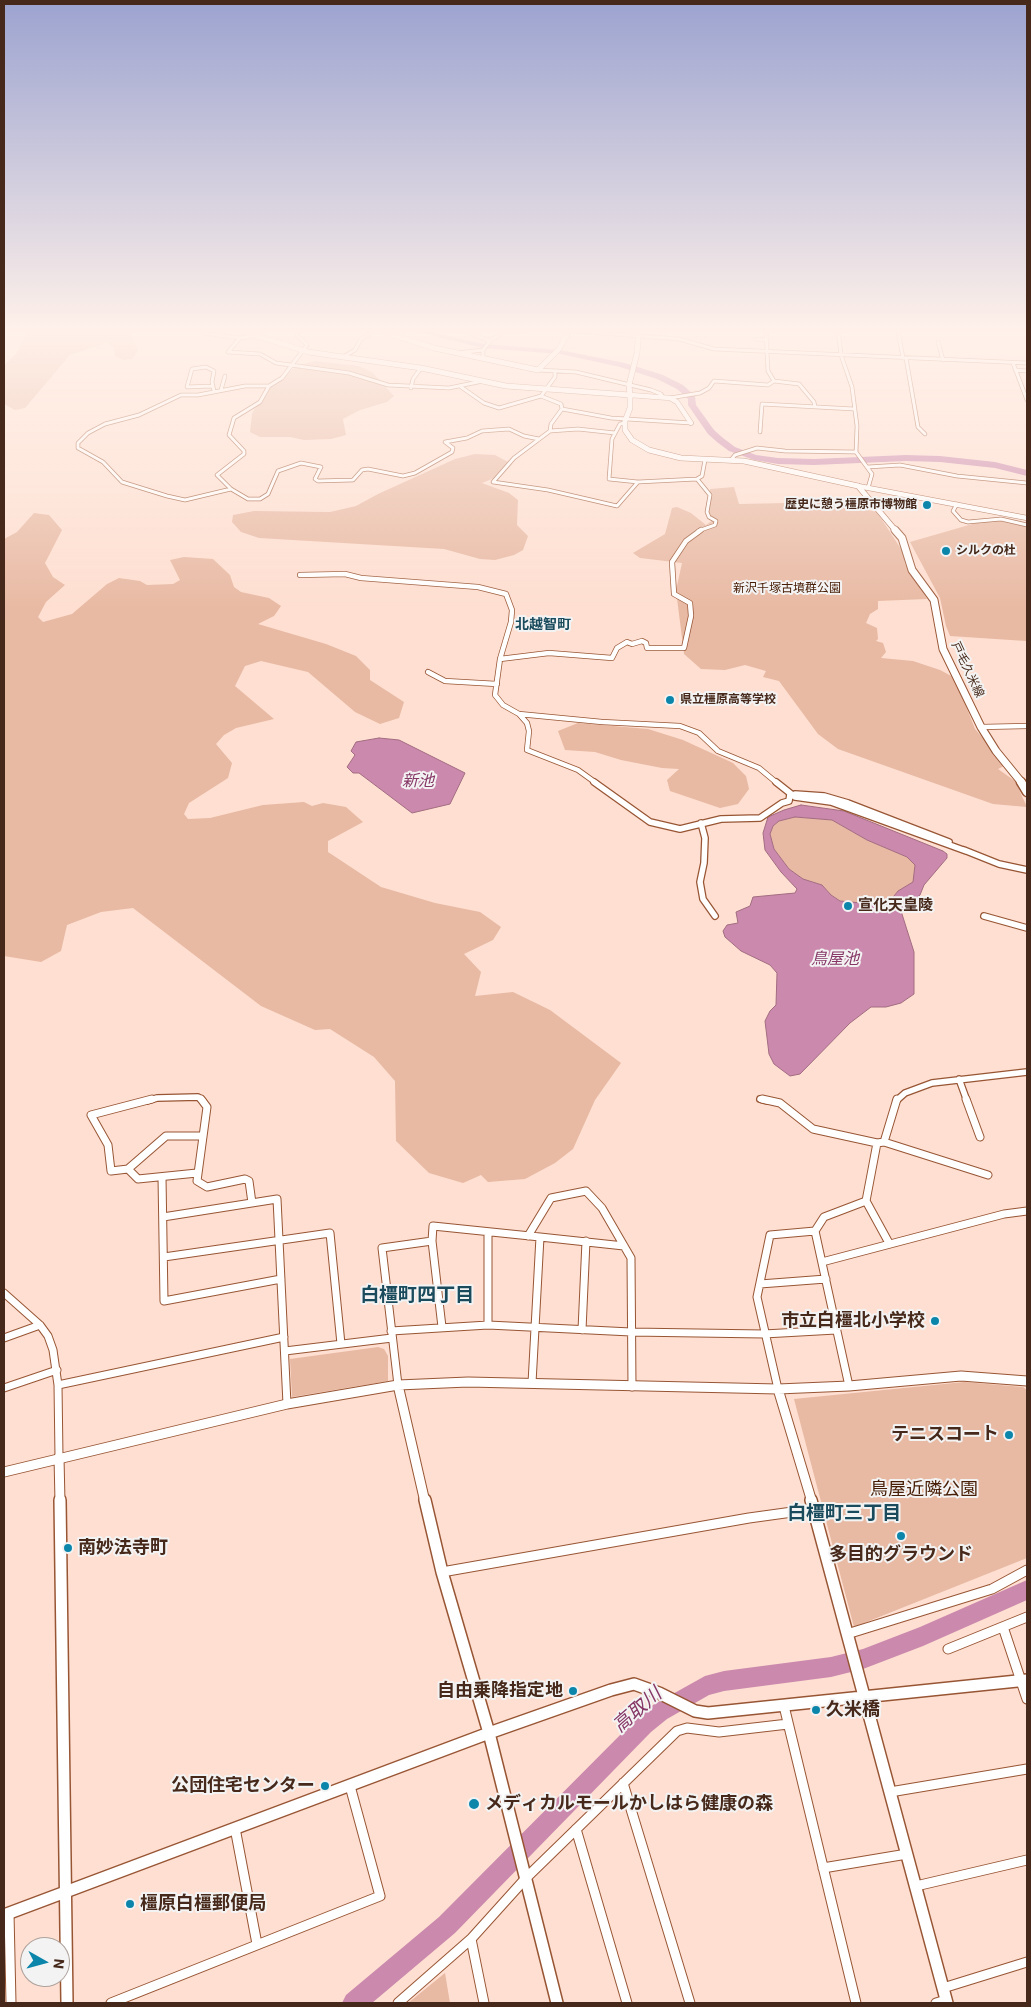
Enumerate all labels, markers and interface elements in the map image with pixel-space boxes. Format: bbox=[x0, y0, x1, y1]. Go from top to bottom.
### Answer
place label: 歴史に憩う橿原市博物館 bbox=[785, 498, 917, 512]
marker: 歴史に憩う橿原市博物館 bbox=[921, 499, 933, 511]
place label: シルクの杜 bbox=[956, 544, 1016, 558]
marker: シルクの杜 bbox=[940, 545, 952, 557]
park label: 新沢千塚古墳群公園 bbox=[733, 582, 841, 596]
district label: 北越智町 bbox=[515, 617, 571, 633]
street label: 戸毛久米線 bbox=[948, 640, 986, 700]
place label: 県立橿原高等学校 bbox=[680, 693, 776, 707]
marker: 県立橿原高等学校 bbox=[664, 694, 676, 706]
water label: 新池 bbox=[402, 772, 434, 792]
place label: 宣化天皇陵 bbox=[858, 897, 933, 915]
marker: 宣化天皇陵 bbox=[842, 900, 854, 912]
water label: 鳥屋池 bbox=[811, 950, 859, 970]
district label: 白橿町四丁目 bbox=[360, 1285, 474, 1307]
place label: 市立白橿北小学校 bbox=[781, 1310, 925, 1332]
marker: 市立白橿北小学校 bbox=[929, 1315, 941, 1327]
place label: テニスコート bbox=[891, 1424, 999, 1446]
marker: テニスコート bbox=[1003, 1429, 1015, 1441]
park label: 鳥屋近隣公園 bbox=[870, 1479, 978, 1501]
district label: 白橿町三丁目 bbox=[787, 1503, 901, 1525]
marker: 多目的グラウンド bbox=[895, 1530, 907, 1542]
place label: 南妙法寺町 bbox=[78, 1537, 168, 1559]
marker: 南妙法寺町 bbox=[62, 1542, 74, 1554]
place label: 多目的グラウンド bbox=[829, 1544, 973, 1566]
place label: 自由乗降指定地 bbox=[437, 1680, 563, 1702]
water label: 高取川 bbox=[609, 1684, 667, 1738]
marker: 自由乗降指定地 bbox=[567, 1685, 579, 1697]
place label: 久米橋 bbox=[826, 1699, 880, 1721]
marker: 久米橋 bbox=[810, 1704, 822, 1716]
place label: 公団住宅センター bbox=[171, 1775, 315, 1797]
marker: 公団住宅センター bbox=[319, 1780, 331, 1792]
place label: メディカルモールかしはら健康の森 bbox=[485, 1793, 773, 1815]
marker: メディカルモールかしはら健康の森 bbox=[467, 1797, 481, 1811]
place label: 橿原白橿郵便局 bbox=[140, 1893, 266, 1915]
marker: 橿原白橿郵便局 bbox=[124, 1898, 136, 1910]
north arrow bbox=[20, 1937, 70, 1987]
text: N bbox=[50, 1958, 67, 1970]

